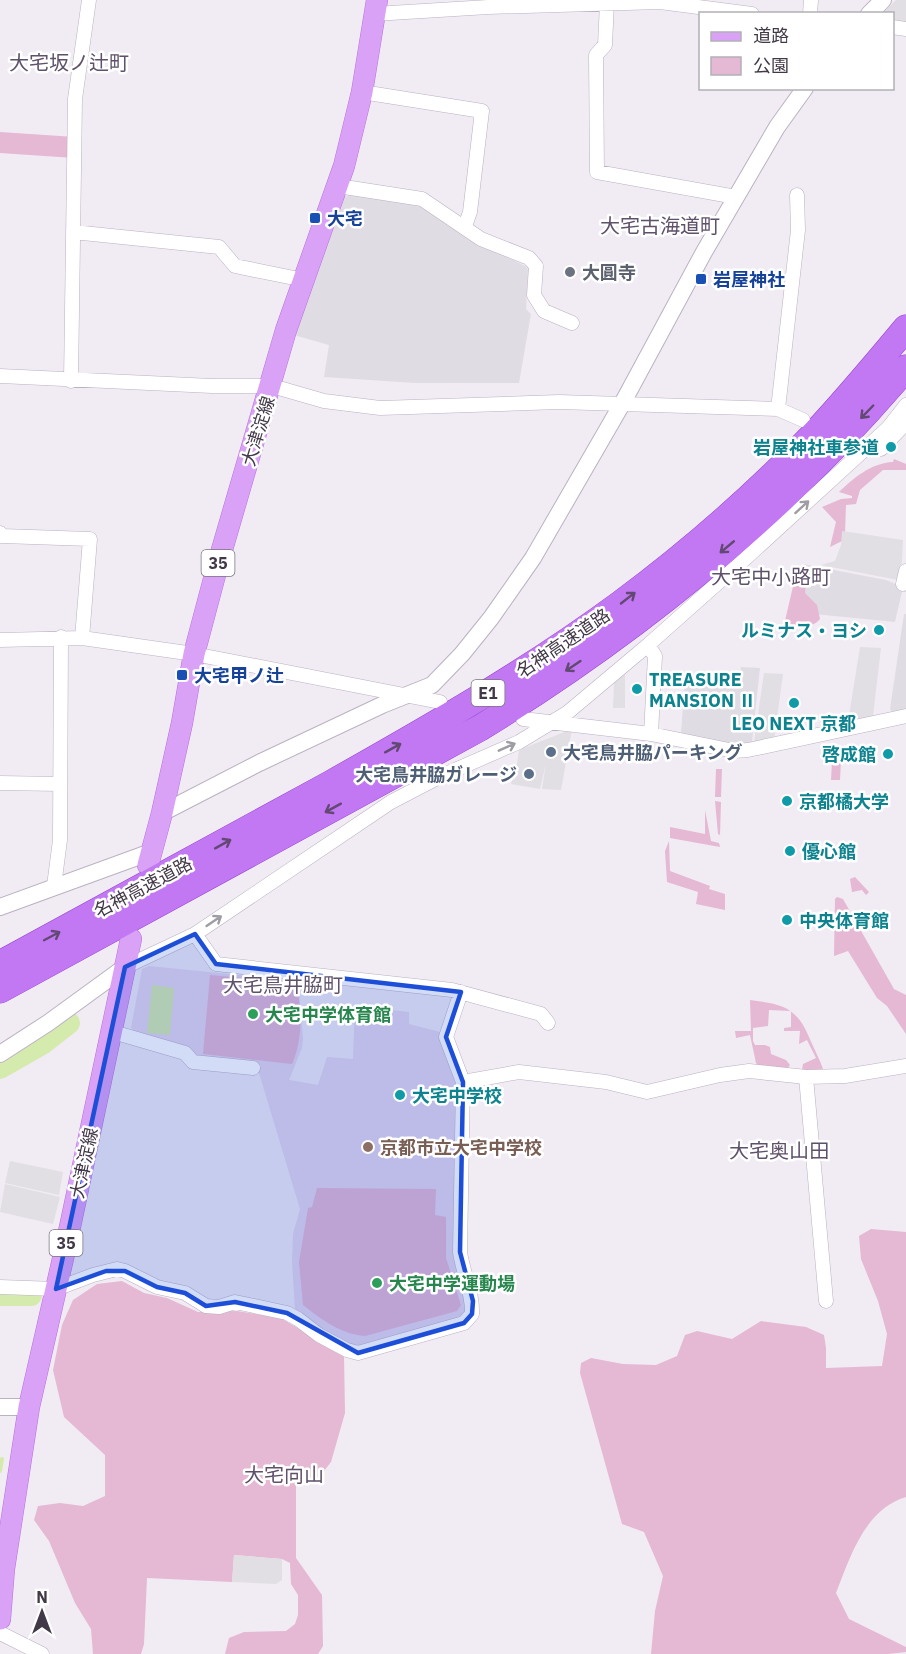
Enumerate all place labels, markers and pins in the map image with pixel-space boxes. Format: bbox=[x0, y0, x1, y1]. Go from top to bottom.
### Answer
place label: 大宅 bbox=[327, 207, 363, 230]
marker: 大宅 bbox=[308, 211, 322, 225]
place label: 大圓寺 bbox=[582, 261, 636, 284]
marker: 大圓寺 bbox=[563, 265, 577, 279]
place label: 岩屋神社 bbox=[713, 268, 785, 291]
marker: 岩屋神社 bbox=[694, 272, 708, 286]
place label: 岩屋神社車参道 bbox=[753, 436, 879, 459]
marker: 岩屋神社車参道 bbox=[884, 440, 898, 454]
place label: ルミナス・ヨシ bbox=[741, 619, 867, 642]
marker: ルミナス・ヨシ bbox=[872, 623, 886, 637]
place label: 大宅甲ノ辻 bbox=[194, 664, 284, 687]
marker: 大宅甲ノ辻 bbox=[175, 668, 189, 682]
place label: TREASURE MANSION Ⅱ bbox=[649, 668, 756, 712]
marker: TREASURE MANSION Ⅱ bbox=[630, 682, 644, 696]
marker: LEO NEXT 京都 bbox=[787, 696, 801, 710]
place label: LEO NEXT 京都 bbox=[732, 712, 856, 735]
place label: 大宅鳥井脇パーキング bbox=[563, 741, 742, 764]
place label: 啓成館 bbox=[822, 743, 876, 766]
marker: 大宅鳥井脇パーキング bbox=[544, 745, 558, 759]
marker: 啓成館 bbox=[881, 747, 895, 761]
place label: 大宅鳥井脇ガレージ bbox=[355, 763, 517, 786]
marker: 大宅鳥井脇ガレージ bbox=[522, 767, 536, 781]
place label: 京都橘大学 bbox=[799, 790, 889, 813]
marker: 京都橘大学 bbox=[780, 794, 794, 808]
place label: 優心館 bbox=[802, 840, 856, 863]
marker: 優心館 bbox=[783, 844, 797, 858]
place label: 中央体育館 bbox=[799, 909, 889, 932]
marker: 中央体育館 bbox=[780, 913, 794, 927]
place label: 大宅中学体育館 bbox=[265, 1003, 391, 1026]
marker: 大宅中学体育館 bbox=[246, 1007, 260, 1021]
place label: 大宅中学校 bbox=[412, 1084, 502, 1107]
marker: 大宅中学校 bbox=[393, 1088, 407, 1102]
place label: 京都市立大宅中学校 bbox=[380, 1136, 542, 1159]
marker: 京都市立大宅中学校 bbox=[361, 1140, 375, 1154]
place label: 大宅中学運動場 bbox=[389, 1272, 515, 1295]
marker: 大宅中学運動場 bbox=[370, 1276, 384, 1290]

